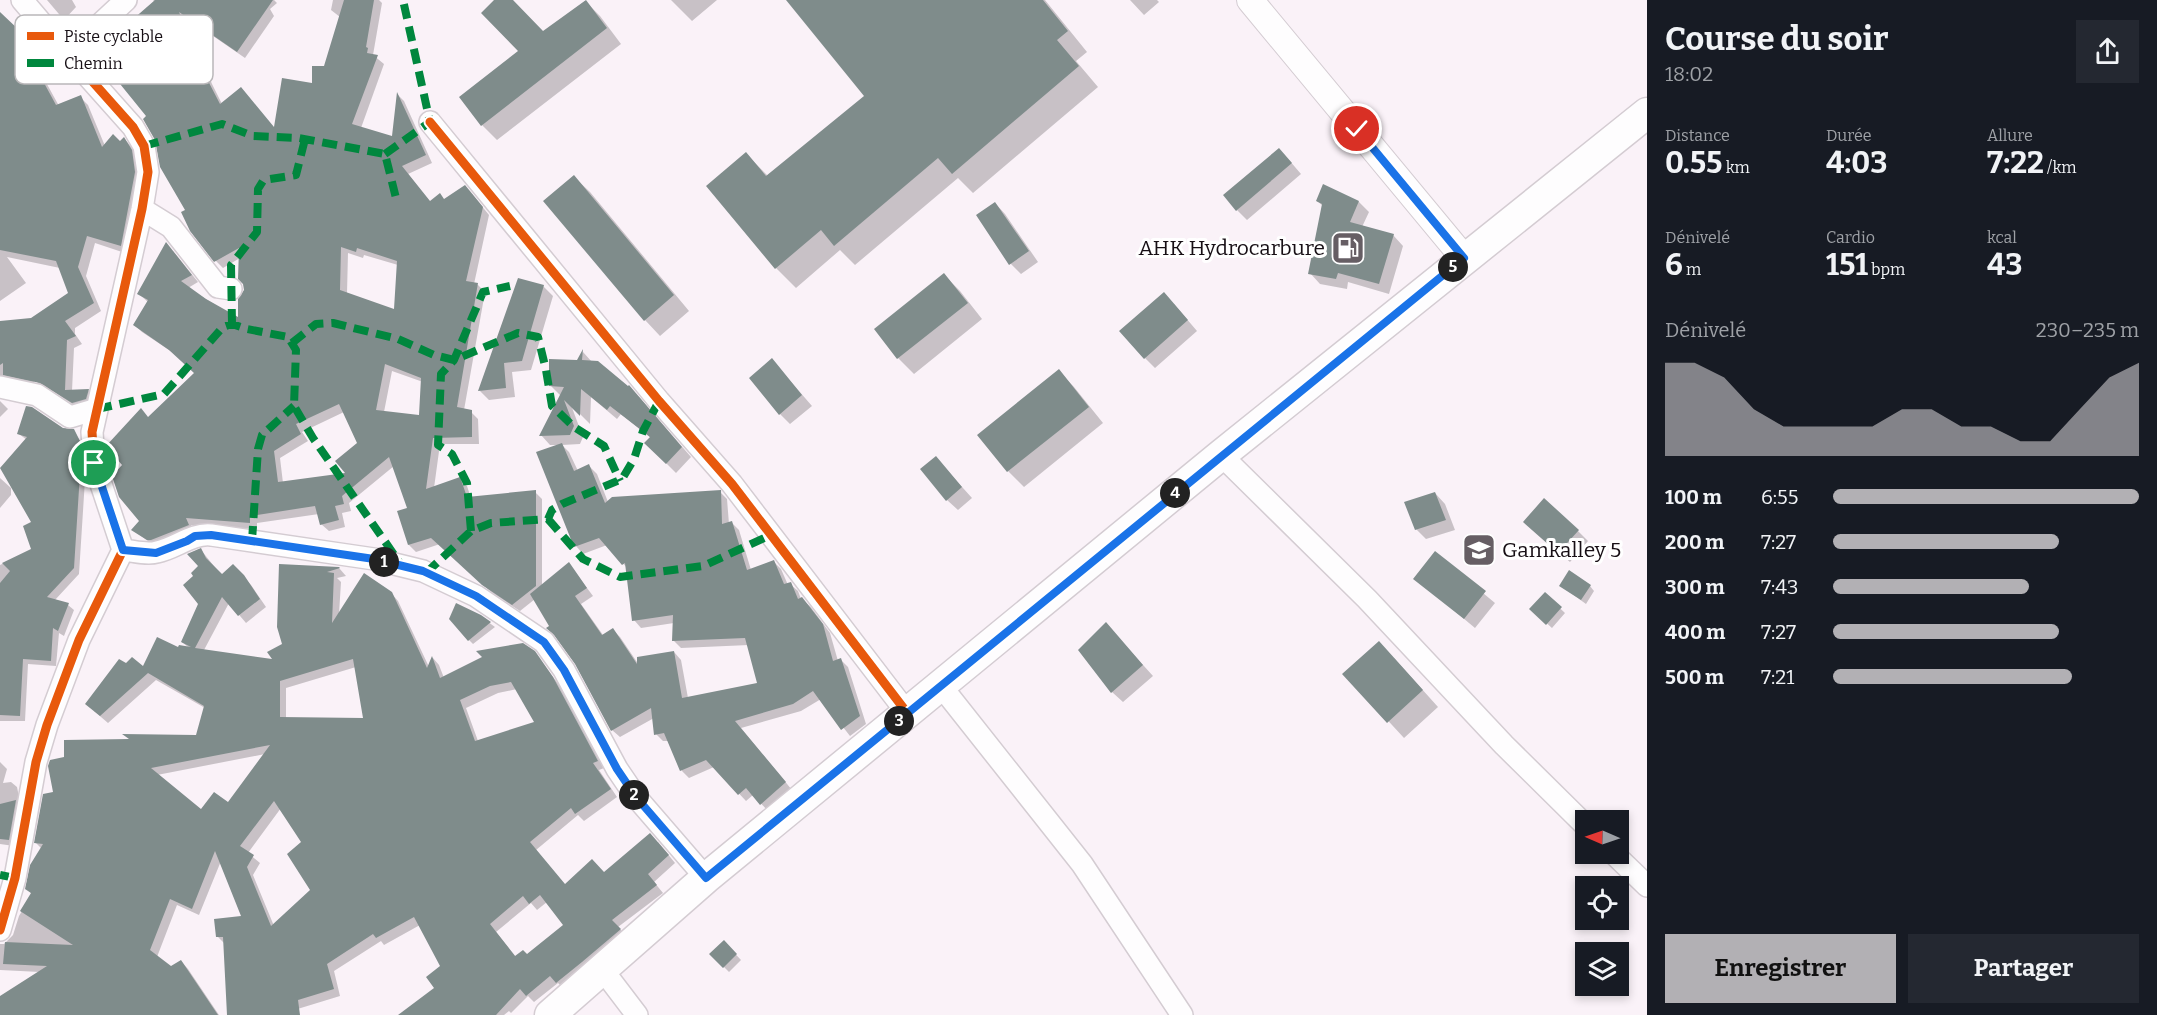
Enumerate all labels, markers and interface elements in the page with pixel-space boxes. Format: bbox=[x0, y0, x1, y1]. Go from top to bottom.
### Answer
legend bbox=[15, 15, 213, 84]
text: Course du soir bbox=[1665, 19, 1889, 59]
button: share bbox=[2076, 20, 2139, 83]
text: Piste cyclable bbox=[64, 27, 163, 46]
text: Chemin bbox=[64, 54, 123, 73]
text: 18:02 bbox=[1665, 62, 1713, 86]
pin bbox=[1331, 103, 1382, 154]
icon: check bbox=[1340, 112, 1373, 145]
text: Distance bbox=[1665, 126, 1730, 145]
text: Durée bbox=[1826, 126, 1871, 145]
text: Allure bbox=[1987, 126, 2033, 145]
text: 0.55 bbox=[1665, 145, 1722, 181]
text: 4:03 bbox=[1826, 145, 1888, 181]
text: 7:22 bbox=[1987, 145, 2044, 181]
text: km bbox=[1722, 158, 1750, 177]
text: /km bbox=[2044, 158, 2076, 177]
text: Dénivelé bbox=[1665, 228, 1730, 247]
text: Cardio bbox=[1826, 228, 1875, 247]
text: kcal bbox=[1987, 228, 2017, 247]
fuel station icon: AHK Hydrocarbure bbox=[1330, 230, 1366, 266]
place label: AHK Hydrocarbure bbox=[1139, 235, 1325, 261]
text: 6 bbox=[1665, 247, 1683, 283]
text: 151 bbox=[1826, 247, 1868, 283]
text: 43 bbox=[1987, 247, 2023, 283]
pin: 5 bbox=[1438, 252, 1468, 282]
text: 5 bbox=[1449, 257, 1457, 276]
text: m bbox=[1683, 260, 1701, 279]
text: bpm bbox=[1868, 260, 1905, 279]
text: Dénivelé bbox=[1665, 318, 1746, 342]
text: 230–235 m bbox=[2036, 318, 2139, 342]
pin bbox=[68, 437, 119, 488]
icon: arrive bbox=[77, 446, 110, 479]
pin: 4 bbox=[1160, 478, 1190, 508]
text: 4 bbox=[1170, 483, 1180, 502]
text: 100 m bbox=[1665, 485, 1722, 509]
text: 6:55 bbox=[1761, 485, 1798, 509]
text: 200 m bbox=[1665, 530, 1724, 554]
text: 7:27 bbox=[1761, 530, 1796, 554]
school or university icon: Gamkalley 5 bbox=[1461, 532, 1497, 568]
place label: Gamkalley 5 bbox=[1502, 537, 1621, 563]
pin: 1 bbox=[369, 547, 399, 577]
text: 1 bbox=[381, 552, 387, 571]
text: 300 m bbox=[1665, 575, 1725, 599]
text: 7:43 bbox=[1761, 575, 1798, 599]
text: 400 m bbox=[1665, 620, 1725, 644]
text: 7:27 bbox=[1761, 620, 1796, 644]
text: 500 m bbox=[1665, 665, 1724, 689]
text: 7:21 bbox=[1761, 665, 1794, 689]
pin: 3 bbox=[884, 706, 914, 736]
text: 3 bbox=[894, 711, 904, 730]
pin: 2 bbox=[619, 780, 649, 810]
text: 2 bbox=[629, 785, 639, 804]
north arrow bbox=[1575, 810, 1629, 864]
map controls bbox=[1575, 810, 1629, 996]
button: locate bbox=[1575, 876, 1629, 930]
button: Enregistrer bbox=[1665, 934, 1896, 1003]
button: Partager bbox=[1908, 934, 2139, 1003]
button: layers bbox=[1575, 942, 1629, 996]

